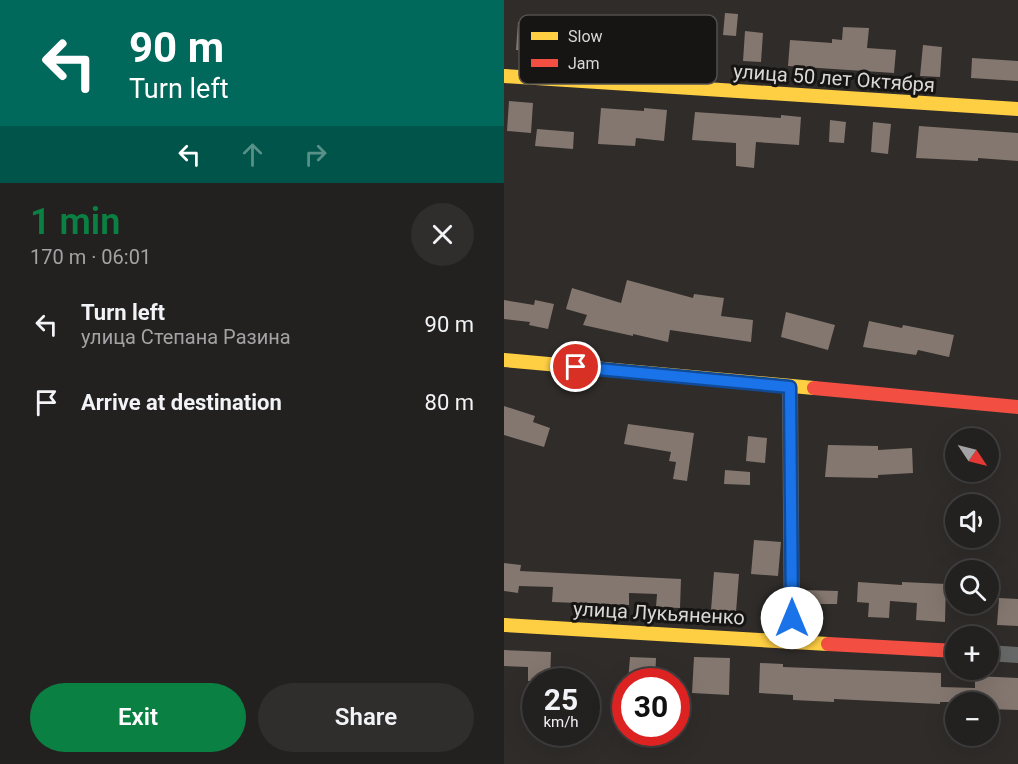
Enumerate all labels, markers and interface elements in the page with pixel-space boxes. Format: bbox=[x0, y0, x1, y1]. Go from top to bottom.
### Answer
legend bbox=[519, 15, 717, 84]
text: 90 m bbox=[129, 23, 224, 72]
icon: left bbox=[30, 24, 108, 102]
text: Slow bbox=[568, 27, 603, 46]
text: Jam bbox=[568, 54, 600, 73]
street label: улица 50 лет Октября bbox=[732, 59, 936, 97]
text: Turn left bbox=[129, 73, 229, 105]
icon: left bbox=[173, 138, 206, 171]
icon: ahead bbox=[236, 138, 269, 171]
icon: right bbox=[299, 138, 332, 171]
text: 1 min bbox=[30, 201, 120, 243]
button: close bbox=[411, 203, 474, 266]
text: 170 m · 06:01 bbox=[30, 245, 151, 269]
text: Turn left bbox=[81, 300, 165, 325]
icon: left bbox=[30, 308, 63, 341]
text: 90 m bbox=[425, 312, 474, 337]
text: улица Степана Разина bbox=[81, 325, 291, 349]
pin bbox=[550, 341, 601, 392]
icon: arrive bbox=[559, 350, 592, 383]
icon: arrive bbox=[30, 386, 63, 419]
text: Arrive at destination bbox=[81, 390, 282, 415]
text: 80 m bbox=[425, 390, 474, 415]
north arrow bbox=[945, 428, 999, 482]
map controls bbox=[945, 428, 999, 746]
button: sound bbox=[945, 494, 999, 548]
button: search bbox=[945, 560, 999, 614]
position arrow bbox=[760, 586, 824, 650]
street label: улица Лукьяненко bbox=[573, 597, 745, 629]
button: + bbox=[945, 626, 999, 680]
speed limit sign: 30 bbox=[612, 668, 690, 746]
text: 25 bbox=[544, 682, 578, 717]
button: Exit bbox=[30, 683, 246, 752]
button: Share bbox=[258, 683, 474, 752]
button: − bbox=[945, 692, 999, 746]
text: km/h bbox=[543, 713, 579, 731]

